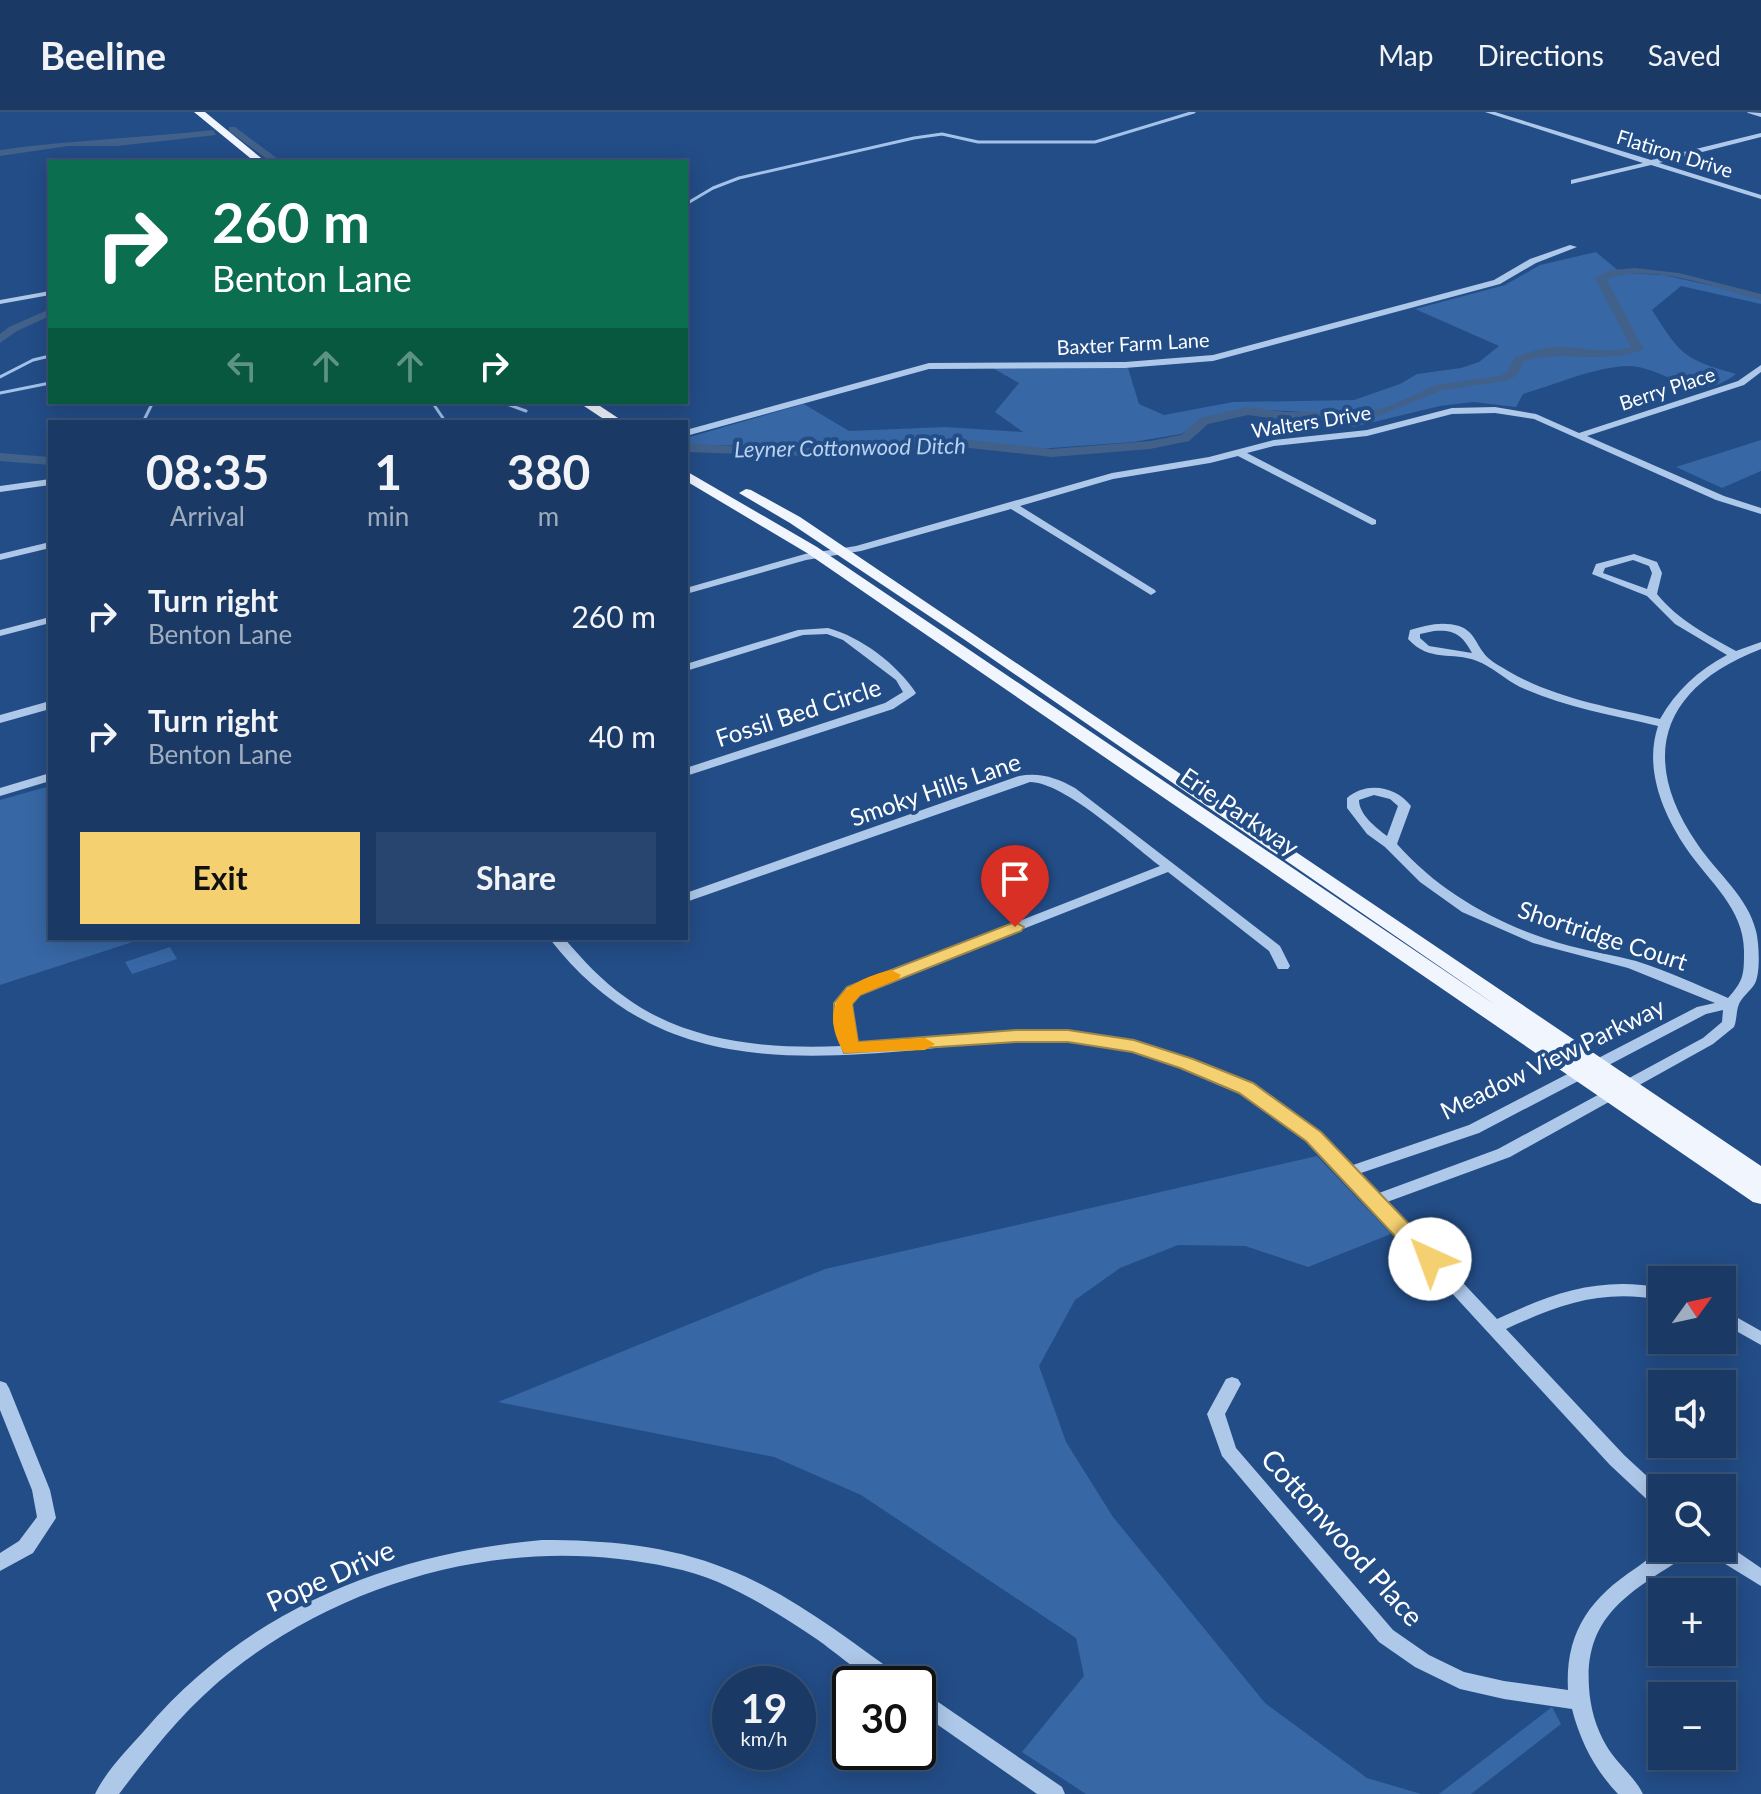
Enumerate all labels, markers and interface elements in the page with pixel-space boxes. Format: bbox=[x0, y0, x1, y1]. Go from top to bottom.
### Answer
text: Beeline bbox=[40, 32, 166, 78]
text: Map bbox=[1378, 38, 1433, 72]
text: Directions bbox=[1477, 38, 1604, 72]
text: Saved bbox=[1648, 38, 1721, 72]
street label: Flatiron Drive bbox=[1614, 124, 1736, 182]
text: 260 m bbox=[212, 188, 370, 255]
icon: right bbox=[80, 192, 184, 296]
text: Benton Lane bbox=[212, 256, 412, 300]
street label: Baxter Farm Lane bbox=[1056, 327, 1210, 359]
icon: left bbox=[220, 344, 264, 388]
icon: ahead bbox=[304, 344, 348, 388]
icon: ahead bbox=[388, 344, 432, 388]
icon: right bbox=[472, 344, 516, 388]
street label: Berry Place bbox=[1616, 361, 1718, 415]
street label: Walters Drive bbox=[1250, 400, 1372, 442]
water label: Leyner Cottonwood Ditch bbox=[734, 431, 966, 463]
text: 08:35 bbox=[146, 443, 269, 500]
text: 1 bbox=[374, 443, 402, 500]
text: 380 bbox=[507, 443, 590, 500]
text: Arrival bbox=[170, 500, 245, 532]
text: min bbox=[367, 500, 409, 532]
text: m bbox=[538, 500, 559, 532]
text: Turn right bbox=[148, 582, 278, 618]
icon: right bbox=[80, 594, 124, 638]
text: 260 m bbox=[571, 598, 656, 634]
text: Benton Lane bbox=[148, 618, 292, 650]
street label: Fossil Bed Circle bbox=[712, 672, 884, 752]
text: Turn right bbox=[148, 702, 278, 738]
icon: right bbox=[80, 714, 124, 758]
text: 40 m bbox=[589, 718, 656, 754]
text: Benton Lane bbox=[148, 738, 292, 770]
street label: Smoky Hills Lane bbox=[846, 746, 1024, 832]
street label: Erie Parkway bbox=[1175, 761, 1305, 862]
button: Exit bbox=[80, 832, 360, 924]
button: Share bbox=[376, 832, 656, 924]
pin bbox=[981, 845, 1049, 927]
icon: arrive bbox=[993, 857, 1037, 901]
street label: Shortridge Court bbox=[1515, 894, 1692, 976]
street label: Meadow View Parkway bbox=[1435, 991, 1669, 1125]
position arrow bbox=[1388, 1217, 1472, 1301]
north arrow bbox=[1648, 1266, 1736, 1354]
map controls bbox=[1648, 1266, 1736, 1770]
button: sound bbox=[1648, 1370, 1736, 1458]
street label: Cottonwood Place bbox=[1255, 1442, 1431, 1632]
button: search bbox=[1648, 1474, 1736, 1562]
street label: Pope Drive bbox=[261, 1532, 399, 1618]
button: + bbox=[1648, 1578, 1736, 1666]
speed limit sign: 30 bbox=[832, 1666, 936, 1770]
button: − bbox=[1648, 1682, 1736, 1770]
text: 19 bbox=[741, 1684, 787, 1732]
text: km/h bbox=[741, 1726, 787, 1750]

